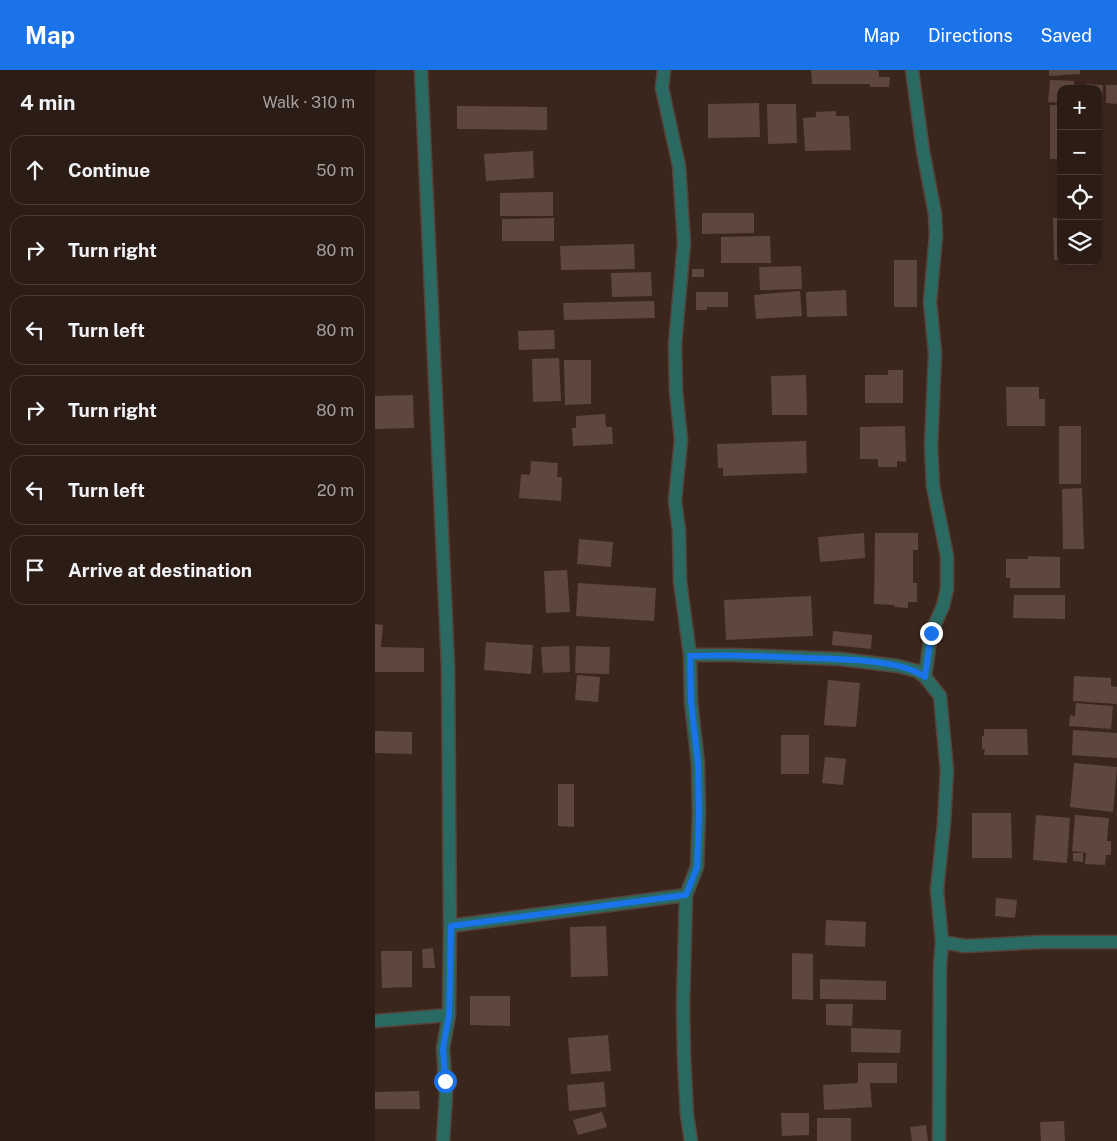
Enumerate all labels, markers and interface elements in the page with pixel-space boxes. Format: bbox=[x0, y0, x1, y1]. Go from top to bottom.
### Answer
text: Map bbox=[25, 21, 75, 49]
text: Map bbox=[863, 25, 900, 46]
text: Directions bbox=[928, 25, 1013, 46]
text: Saved bbox=[1041, 25, 1092, 46]
map controls bbox=[1057, 85, 1102, 265]
button: + bbox=[1057, 85, 1102, 130]
text: 4 min bbox=[20, 90, 75, 115]
text: Walk · 310 m bbox=[262, 93, 355, 112]
button: − bbox=[1057, 130, 1102, 175]
icon: ahead bbox=[21, 156, 49, 184]
text: Continue bbox=[68, 159, 150, 181]
text: 50 m bbox=[316, 161, 354, 180]
button: locate bbox=[1057, 175, 1102, 220]
button: layers bbox=[1057, 220, 1102, 265]
icon: right bbox=[21, 236, 49, 264]
text: Turn right bbox=[68, 239, 157, 261]
text: 80 m bbox=[316, 241, 354, 260]
icon: left bbox=[21, 316, 49, 344]
text: Turn left bbox=[68, 319, 145, 341]
text: 80 m bbox=[316, 321, 354, 340]
icon: right bbox=[21, 396, 49, 424]
text: Turn right bbox=[68, 399, 157, 421]
text: 80 m bbox=[316, 401, 354, 420]
icon: left bbox=[21, 476, 49, 504]
text: Turn left bbox=[68, 479, 145, 501]
text: 20 m bbox=[317, 481, 354, 500]
icon: arrive bbox=[21, 556, 49, 584]
text: Arrive at destination bbox=[68, 559, 252, 581]
route end bbox=[920, 622, 943, 645]
route start bbox=[434, 1070, 457, 1093]

